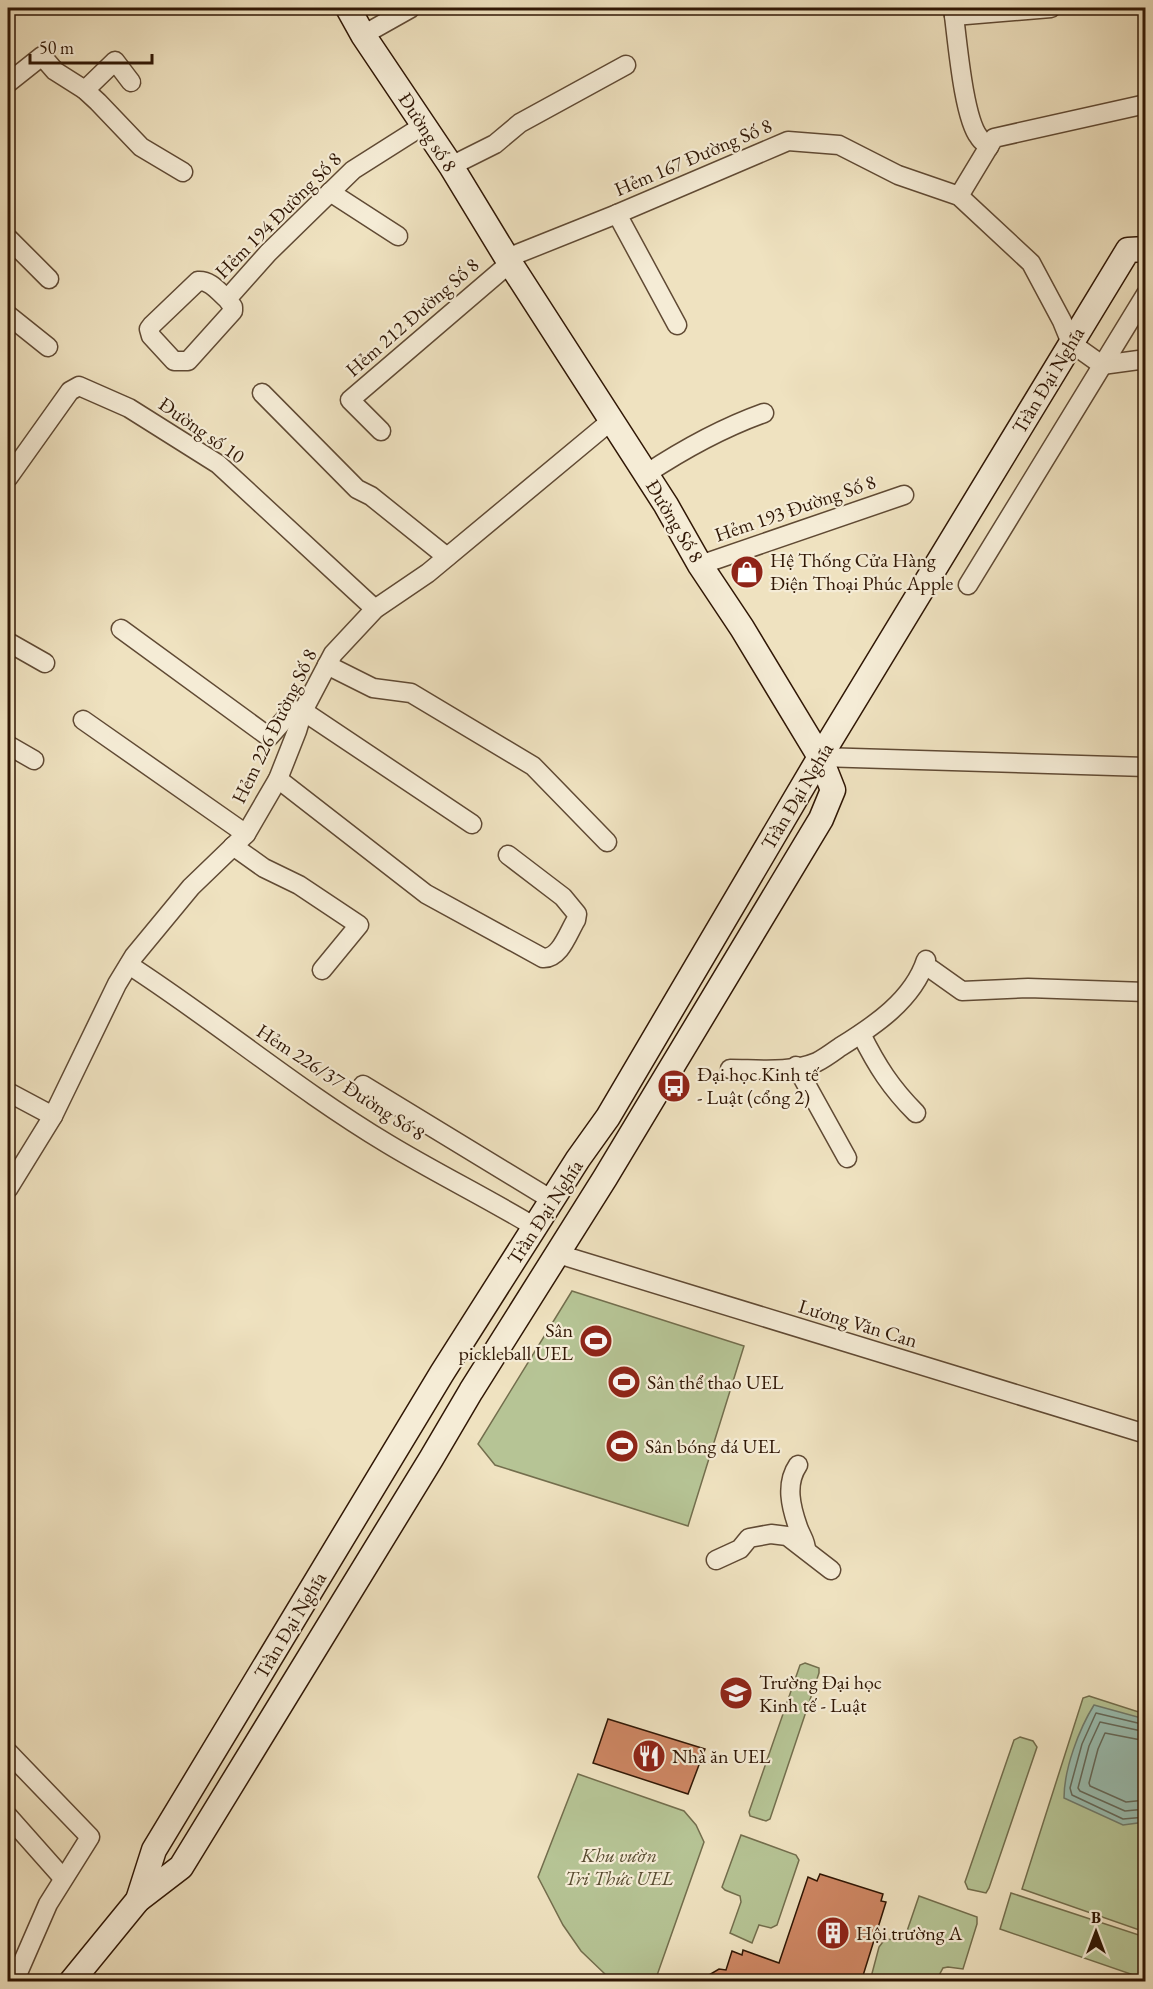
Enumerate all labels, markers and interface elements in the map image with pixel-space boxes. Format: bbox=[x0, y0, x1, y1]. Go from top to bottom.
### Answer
scale bar bbox=[30, 27, 152, 65]
text: 50 m bbox=[39, 36, 74, 59]
street label: Đường số 8 bbox=[393, 87, 463, 177]
street label: Hẻm 167 Đường Số 8 bbox=[610, 112, 776, 202]
street label: Hẻm 194 Đường Số 8 bbox=[209, 146, 347, 284]
street label: Hẻm 212 Đường Số 8 bbox=[340, 252, 484, 382]
street label: Trần Đại Nghĩa bbox=[1006, 322, 1090, 438]
street label: Đường số 10 bbox=[154, 391, 250, 469]
street label: Hẻm 193 Đường Số 8 bbox=[711, 468, 879, 548]
street label: Đường Số 8 bbox=[640, 475, 710, 567]
place label: Hệ Thống Cửa Hàng Điện Thoại Phúc Apple bbox=[770, 547, 954, 596]
shop icon: Hệ Thống Cửa Hàng Điện Thoại Phúc Apple bbox=[729, 554, 765, 590]
street label: Hẻm 226 Đường Số 8 bbox=[225, 644, 323, 808]
street label: Trần Đại Nghĩa bbox=[755, 738, 839, 854]
street label: Hẻm 226/37 Đường Số 8 bbox=[252, 1018, 430, 1146]
place label: Đại học Kinh tế - Luật (cổng 2) bbox=[697, 1061, 820, 1110]
bus stop icon: Đại học Kinh tế - Luật (cổng 2) bbox=[656, 1068, 692, 1104]
street label: Trần Đại Nghĩa bbox=[501, 1154, 589, 1270]
street label: Lương Văn Can bbox=[795, 1293, 921, 1354]
place label: Sân pickleball UEL bbox=[458, 1317, 573, 1366]
sports icon: Sân pickleball UEL bbox=[578, 1323, 614, 1359]
sports icon: Sân thể thao UEL bbox=[606, 1364, 642, 1400]
place label: Sân thể thao UEL bbox=[647, 1369, 784, 1395]
sports icon: Sân bóng đá UEL bbox=[604, 1428, 640, 1464]
place label: Sân bóng đá UEL bbox=[645, 1433, 780, 1459]
street label: Trần Đại Nghĩa bbox=[248, 1567, 332, 1683]
place label: Trường Đại học Kinh tế - Luật bbox=[759, 1669, 882, 1718]
school or university icon: Trường Đại học Kinh tế - Luật bbox=[718, 1675, 754, 1711]
restaurant icon: Nhà ăn UEL bbox=[631, 1738, 667, 1774]
place label: Nhà ăn UEL bbox=[672, 1743, 771, 1769]
park label: Khu vườn Tri Thức UEL bbox=[565, 1842, 674, 1891]
north arrow bbox=[1066, 1902, 1126, 1962]
text: B bbox=[1091, 1907, 1101, 1928]
building icon: Hội trường A bbox=[815, 1915, 851, 1951]
place label: Hội trường A bbox=[856, 1920, 963, 1946]

